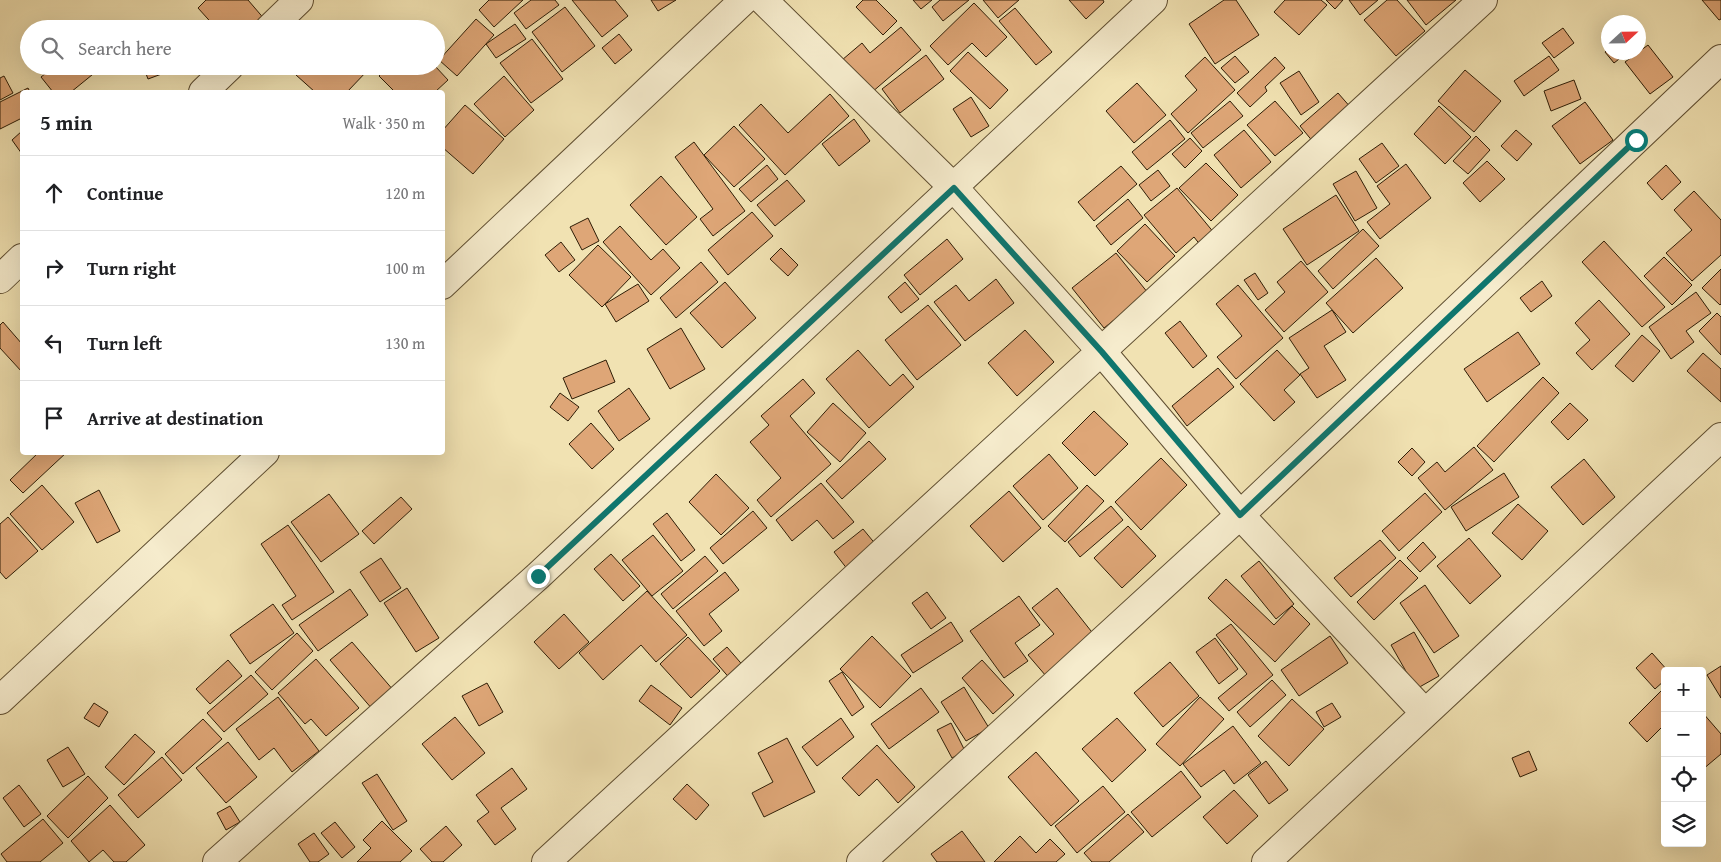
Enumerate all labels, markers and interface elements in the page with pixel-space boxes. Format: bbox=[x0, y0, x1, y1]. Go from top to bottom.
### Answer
north arrow bbox=[1601, 15, 1646, 60]
search box bbox=[20, 20, 445, 75]
icon: search bbox=[38, 34, 66, 62]
text: Search here bbox=[78, 34, 172, 62]
text: 5 min bbox=[40, 107, 92, 138]
text: Walk · 350 m bbox=[342, 111, 425, 135]
route start bbox=[1625, 129, 1648, 152]
icon: ahead bbox=[40, 179, 68, 207]
text: Continue bbox=[87, 179, 164, 207]
text: 120 m bbox=[385, 181, 425, 205]
icon: right bbox=[40, 254, 68, 282]
text: Turn right bbox=[87, 254, 176, 282]
text: 100 m bbox=[385, 256, 425, 280]
icon: left bbox=[40, 329, 68, 357]
text: Turn left bbox=[87, 329, 162, 357]
text: 130 m bbox=[385, 331, 425, 355]
icon: arrive bbox=[40, 404, 68, 432]
text: Arrive at destination bbox=[87, 404, 263, 432]
route end bbox=[527, 565, 550, 588]
map controls bbox=[1661, 667, 1706, 847]
button: + bbox=[1661, 667, 1706, 712]
button: − bbox=[1661, 712, 1706, 757]
button: locate bbox=[1661, 757, 1706, 802]
button: layers bbox=[1661, 802, 1706, 847]

